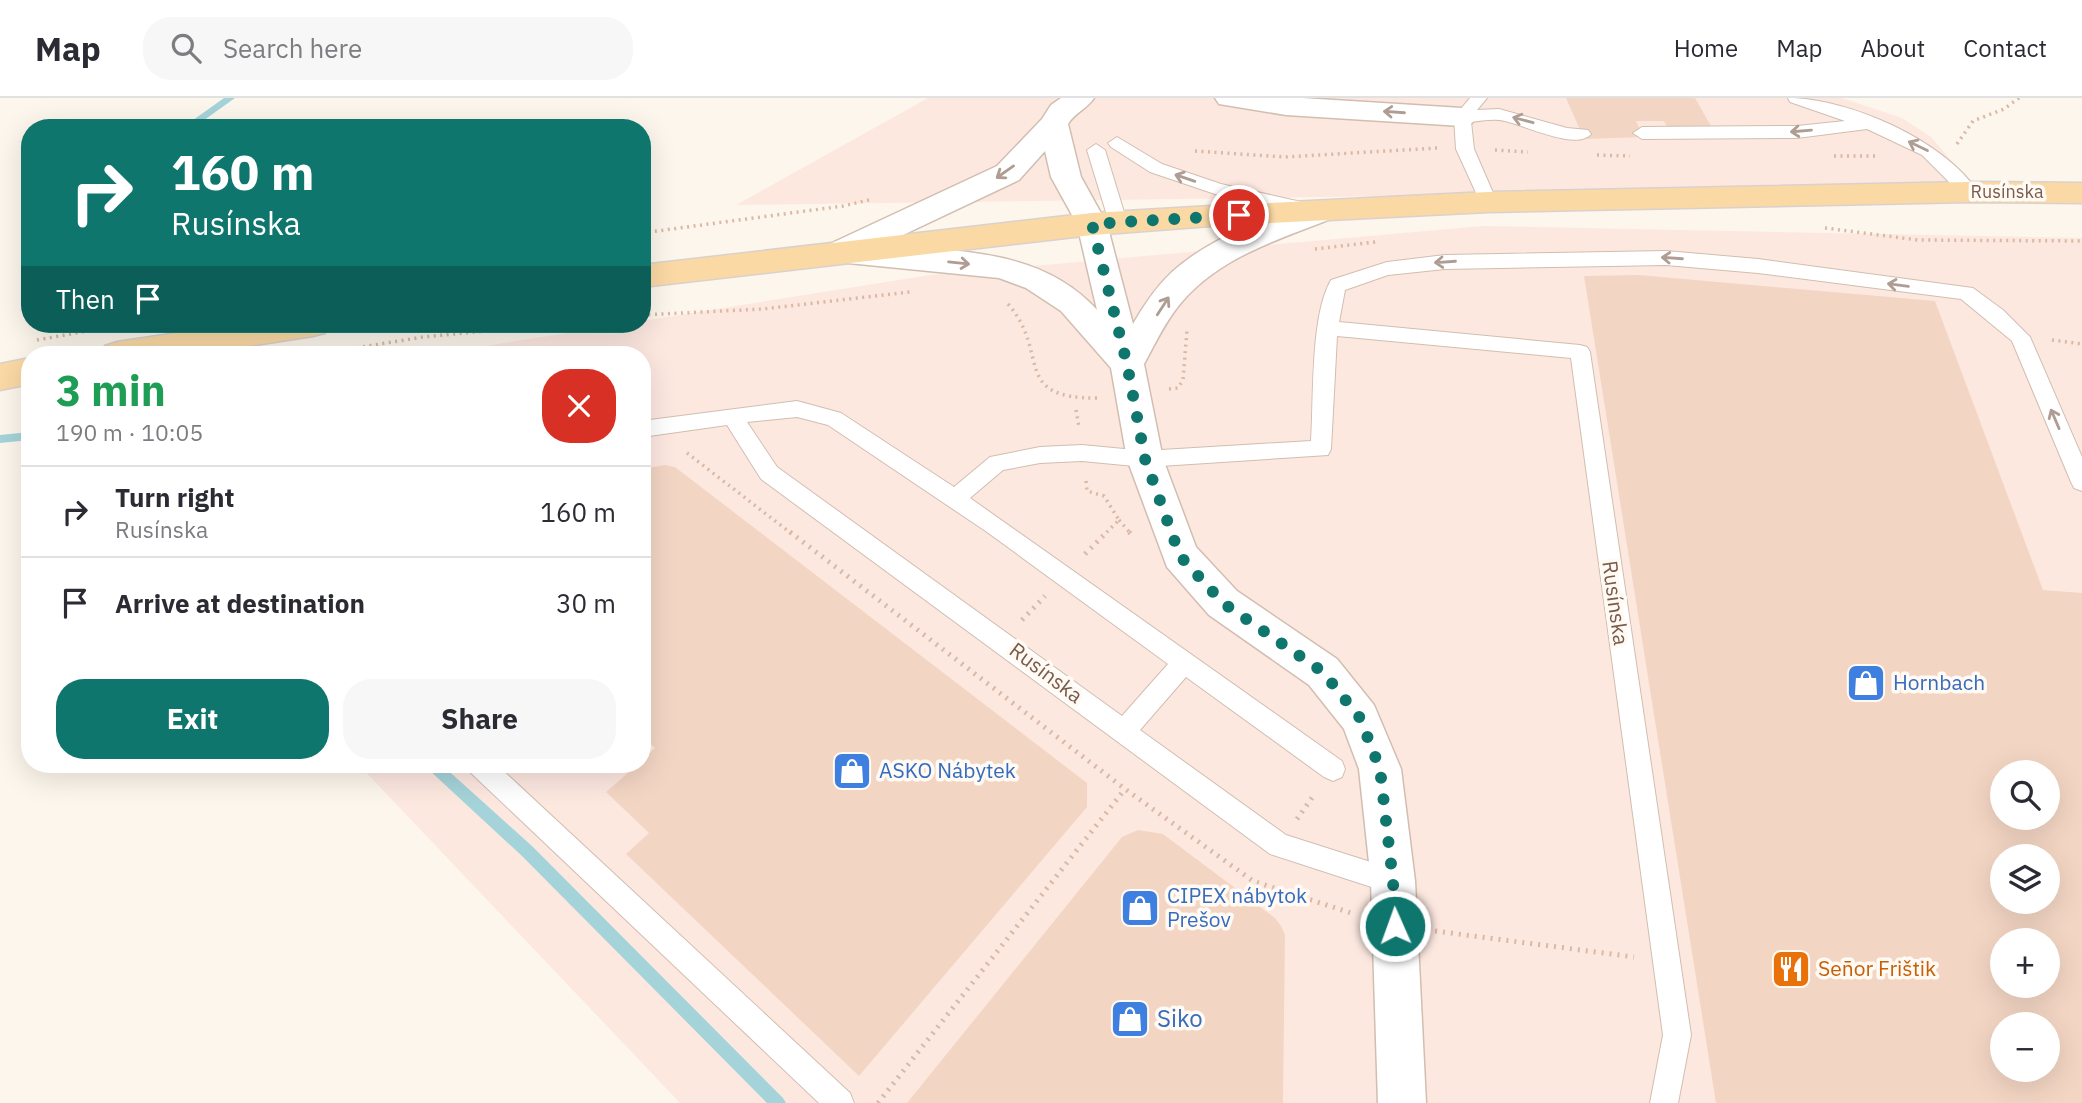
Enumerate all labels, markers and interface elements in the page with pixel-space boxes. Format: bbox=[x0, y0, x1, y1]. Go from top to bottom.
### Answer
search box bbox=[143, 17, 633, 80]
text: Map bbox=[35, 27, 101, 70]
icon: search bbox=[167, 29, 205, 67]
text: Search here bbox=[223, 31, 362, 65]
text: Home bbox=[1674, 32, 1738, 64]
text: Map bbox=[1776, 32, 1822, 64]
text: About bbox=[1860, 32, 1925, 64]
text: Contact bbox=[1963, 32, 2047, 64]
one-way arrow bbox=[1383, 106, 1406, 119]
one-way arrow bbox=[1512, 113, 1534, 126]
one-way arrow bbox=[1790, 125, 1813, 138]
one-way arrow bbox=[1908, 139, 1929, 153]
text: 160 m bbox=[171, 140, 315, 203]
icon: right bbox=[56, 147, 147, 238]
one-way arrow bbox=[996, 164, 1015, 179]
one-way arrow bbox=[1174, 171, 1196, 184]
street label: Rusínska bbox=[1970, 180, 2044, 203]
pin bbox=[1209, 185, 1269, 245]
icon: arrive bbox=[1220, 196, 1258, 234]
text: Rusínska bbox=[171, 202, 301, 244]
one-way arrow bbox=[1661, 252, 1684, 265]
one-way arrow bbox=[1434, 256, 1456, 269]
one-way arrow bbox=[947, 257, 970, 270]
one-way arrow bbox=[1887, 278, 1910, 291]
icon: arrive bbox=[129, 280, 167, 318]
text: Then bbox=[56, 282, 115, 316]
one-way arrow bbox=[1157, 296, 1171, 316]
text: 3 min bbox=[56, 363, 166, 418]
button: close bbox=[542, 369, 616, 443]
one-way arrow bbox=[2048, 409, 2061, 430]
text: 190 m · 10:05 bbox=[56, 417, 203, 447]
text: Turn right bbox=[115, 480, 234, 514]
icon: right bbox=[56, 493, 94, 531]
text: 160 m bbox=[540, 495, 616, 529]
text: Rusínska bbox=[115, 514, 208, 544]
street label: Rusínska bbox=[1596, 559, 1636, 647]
icon: arrive bbox=[56, 584, 94, 622]
text: Arrive at destination bbox=[115, 586, 365, 620]
text: 30 m bbox=[556, 586, 616, 620]
street label: Rusínska bbox=[1004, 635, 1089, 709]
shop icon: Hornbach bbox=[1845, 662, 1887, 704]
place label: Hornbach bbox=[1893, 668, 1985, 696]
button: Exit bbox=[56, 679, 329, 759]
button: Share bbox=[343, 679, 616, 759]
shop icon: ASKO Nábytek bbox=[831, 750, 873, 792]
place label: ASKO Nábytek bbox=[879, 756, 1016, 784]
map controls bbox=[1990, 760, 2060, 1082]
button: search bbox=[1990, 760, 2060, 830]
button: layers bbox=[1990, 844, 2060, 914]
place label: CIPEX nábytok Prešov bbox=[1167, 881, 1307, 933]
shop icon: CIPEX nábytok Prešov bbox=[1119, 887, 1161, 929]
position arrow bbox=[1358, 889, 1432, 963]
button: + bbox=[1990, 928, 2060, 998]
restaurant icon: Señor Frištik bbox=[1770, 948, 1812, 990]
place label: Señor Frištik bbox=[1818, 954, 1936, 982]
shop icon: Siko bbox=[1109, 998, 1151, 1040]
place label: Siko bbox=[1157, 1002, 1203, 1034]
button: − bbox=[1990, 1012, 2060, 1082]

